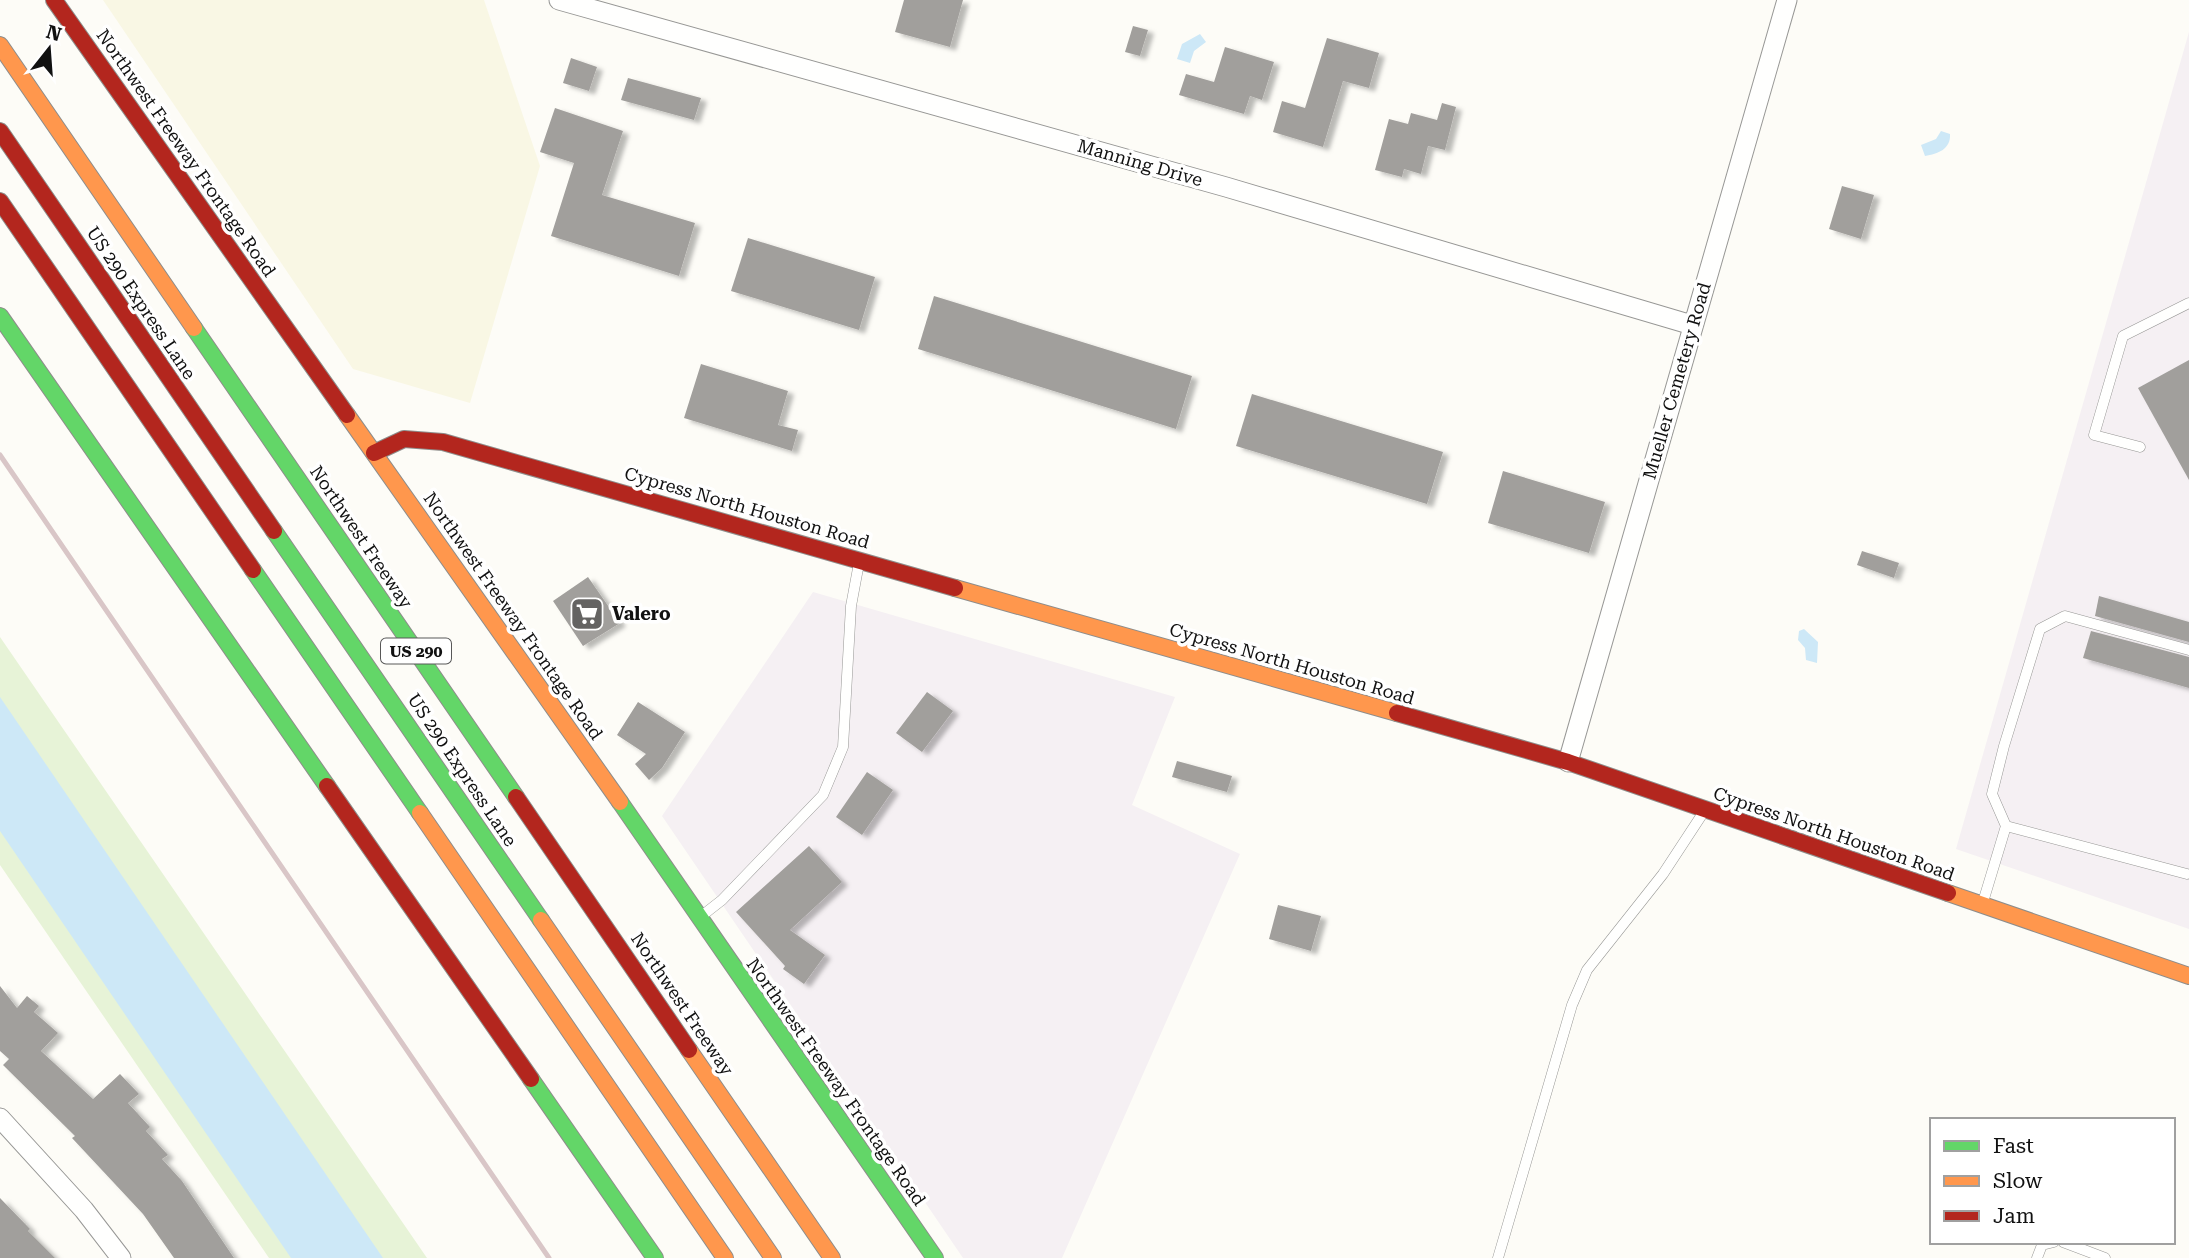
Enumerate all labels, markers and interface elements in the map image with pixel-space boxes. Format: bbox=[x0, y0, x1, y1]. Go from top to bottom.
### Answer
north arrow bbox=[14, 14, 84, 84]
text: N bbox=[43, 20, 65, 46]
street label: Northwest Freeway Frontage Road bbox=[93, 25, 281, 281]
street label: Manning Drive bbox=[1075, 135, 1205, 190]
street label: US 290 Express Lane bbox=[82, 222, 200, 383]
street label: Mueller Cemetery Road bbox=[1638, 280, 1715, 482]
street label: Northwest Freeway bbox=[306, 461, 417, 612]
street label: Cypress North Houston Road bbox=[622, 462, 872, 553]
street label: Northwest Freeway Frontage Road bbox=[420, 488, 608, 744]
supermarket icon: Valero bbox=[568, 595, 606, 633]
place label: Valero bbox=[612, 603, 671, 624]
street label: Cypress North Houston Road bbox=[1167, 618, 1417, 709]
road number: US 290 bbox=[381, 638, 451, 664]
street label: US 290 Express Lane bbox=[403, 689, 521, 850]
street label: Cypress North Houston Road bbox=[1711, 782, 1958, 885]
street label: Northwest Freeway bbox=[627, 928, 738, 1079]
street label: Northwest Freeway Frontage Road bbox=[743, 954, 931, 1210]
legend bbox=[1930, 1118, 2175, 1244]
text: Fast bbox=[1993, 1134, 2034, 1158]
text: Slow bbox=[1993, 1169, 2043, 1193]
text: Jam bbox=[1993, 1204, 2035, 1228]

